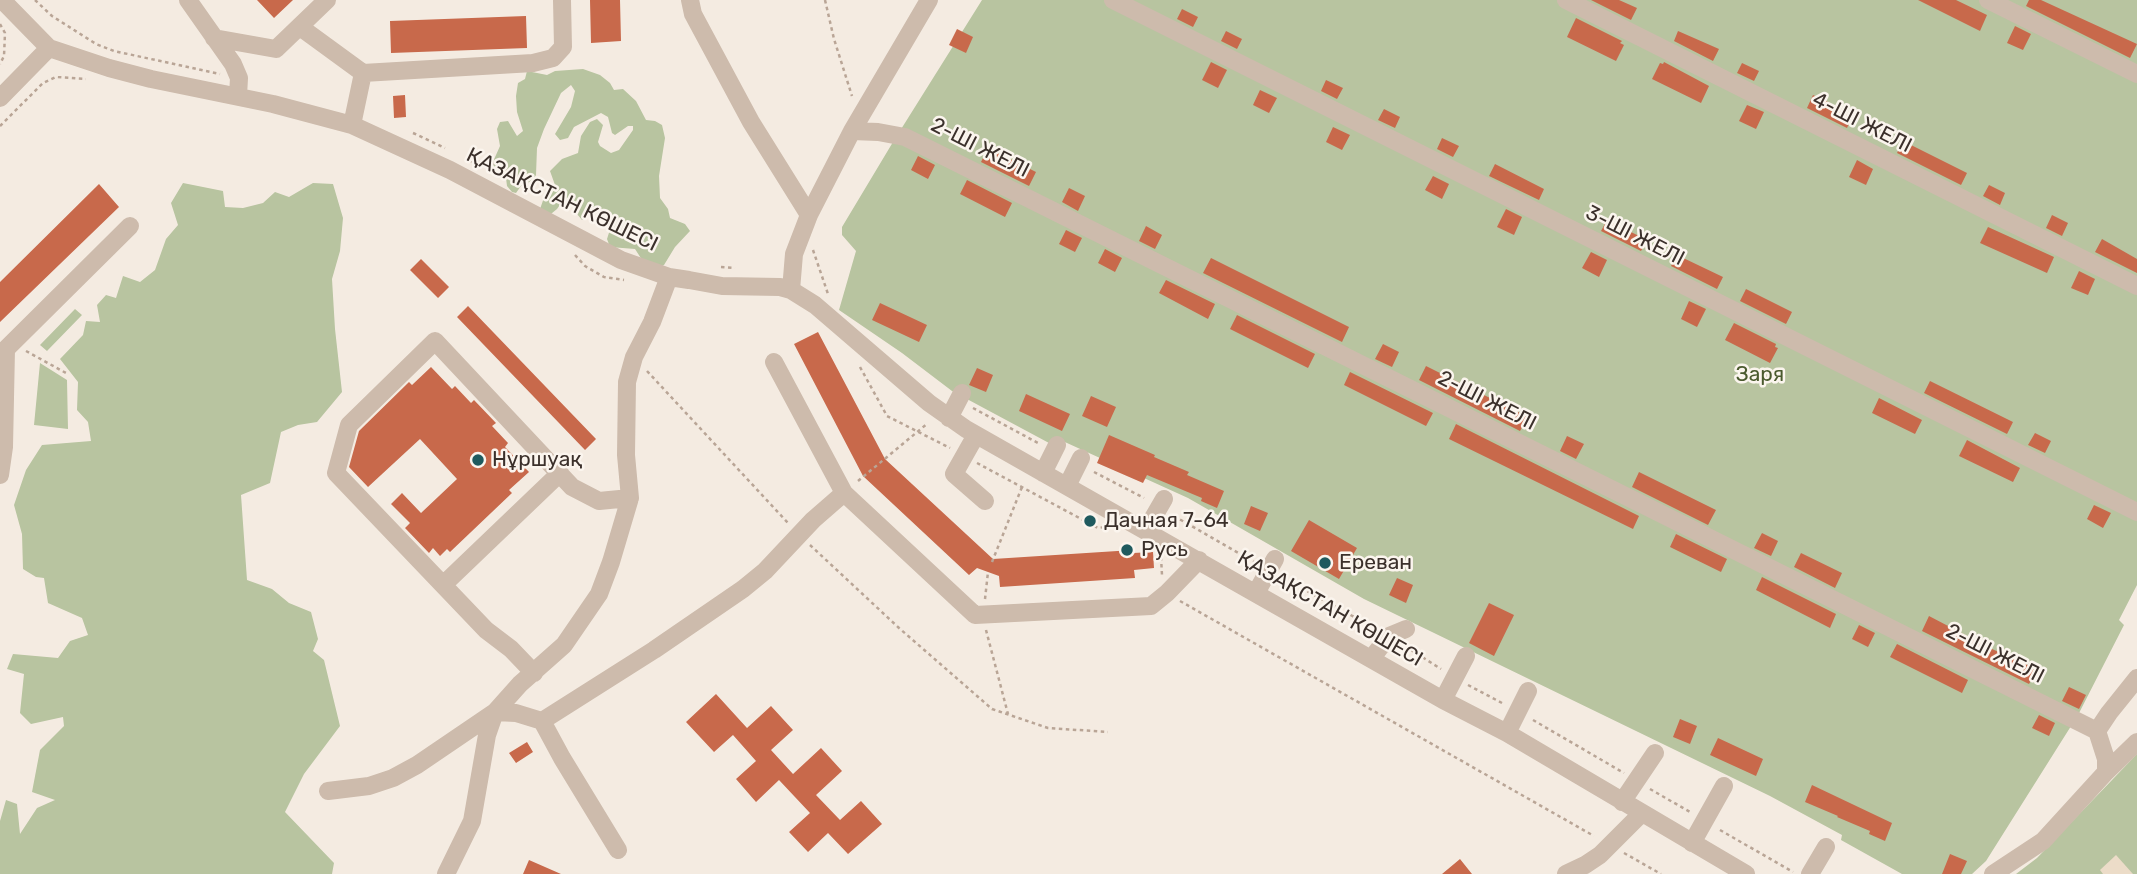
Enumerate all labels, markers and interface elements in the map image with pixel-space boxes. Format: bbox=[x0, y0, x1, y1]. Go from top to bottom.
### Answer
street label: 4-ШІ ЖЕЛІ bbox=[1808, 87, 1916, 159]
street label: 2-ШІ ЖЕЛІ bbox=[927, 113, 1033, 183]
street label: ҚАЗАҚСТАН КӨШЕСІ bbox=[462, 143, 662, 257]
street label: 3-ШІ ЖЕЛІ bbox=[1581, 200, 1689, 272]
park label: Заря bbox=[1736, 362, 1784, 388]
street label: 2-ШІ ЖЕЛІ bbox=[1434, 366, 1540, 436]
place label: Нұршуақ bbox=[492, 447, 582, 473]
marker: Нұршуақ bbox=[470, 452, 486, 468]
place label: Дачная 7-64 bbox=[1104, 508, 1229, 534]
marker: Дачная 7-64 bbox=[1082, 513, 1098, 529]
place label: Русь bbox=[1141, 537, 1188, 563]
marker: Русь bbox=[1119, 542, 1135, 558]
street label: ҚАЗАҚСТАН КӨШЕСІ bbox=[1233, 546, 1427, 672]
place label: Ереван bbox=[1339, 550, 1412, 576]
marker: Ереван bbox=[1317, 555, 1333, 571]
street label: 2-ШІ ЖЕЛІ bbox=[1942, 619, 2048, 689]

